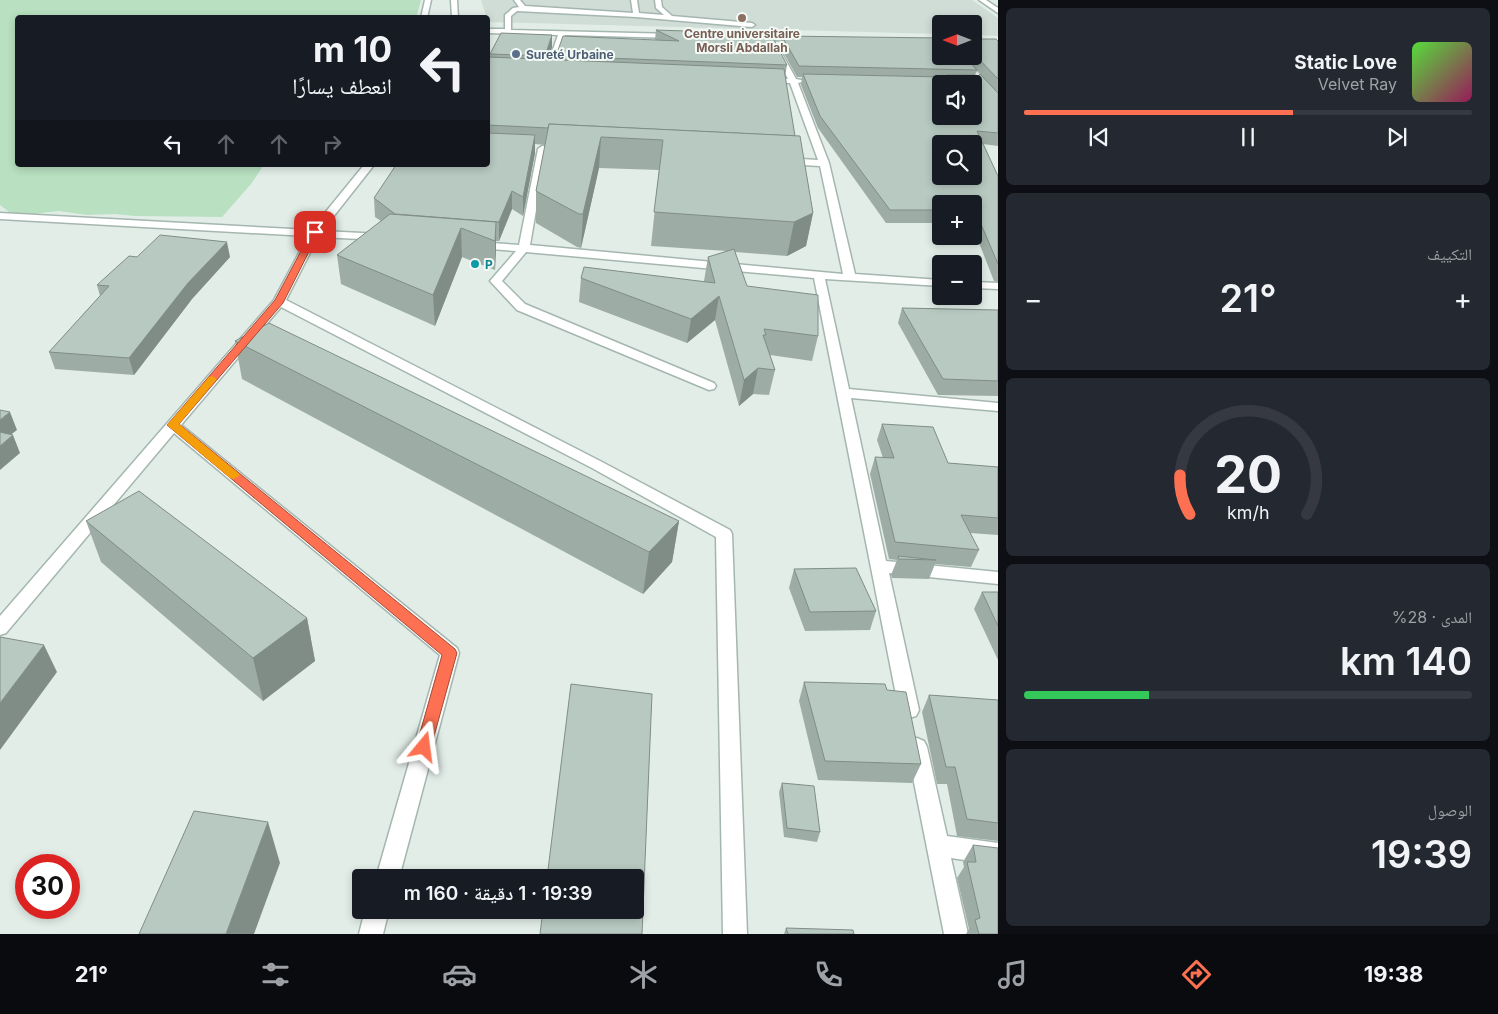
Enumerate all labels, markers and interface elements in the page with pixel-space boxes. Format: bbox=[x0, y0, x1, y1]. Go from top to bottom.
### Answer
marker: Centre universitaire Morsli Abdallah bbox=[736, 12, 748, 24]
north arrow bbox=[932, 15, 982, 65]
map controls bbox=[932, 15, 982, 305]
place label: Centre universitaire Morsli Abdallah bbox=[684, 26, 800, 55]
text: 10 m bbox=[313, 28, 392, 70]
icon: left bbox=[410, 35, 475, 100]
place label: Sureté Urbaine bbox=[526, 47, 614, 62]
marker: Sureté Urbaine bbox=[510, 48, 522, 60]
text: Static Love bbox=[1294, 51, 1397, 74]
text: انعطف يسارًا bbox=[292, 73, 392, 99]
text: Velvet Ray bbox=[1318, 74, 1397, 94]
button: sound bbox=[932, 75, 982, 125]
icon: previous bbox=[1085, 123, 1113, 151]
icon: pause bbox=[1234, 123, 1262, 151]
icon: next bbox=[1383, 123, 1411, 151]
icon: left bbox=[159, 130, 187, 158]
icon: ahead bbox=[212, 130, 240, 158]
icon: ahead bbox=[265, 130, 293, 158]
icon: right bbox=[318, 130, 346, 158]
button: search bbox=[932, 135, 982, 185]
button: + bbox=[932, 195, 982, 245]
pin bbox=[294, 211, 336, 253]
icon: arrive bbox=[301, 218, 329, 246]
text: التكييف bbox=[1427, 244, 1472, 264]
button: − bbox=[932, 255, 982, 305]
place label: P bbox=[485, 257, 493, 272]
marker: P bbox=[469, 258, 481, 270]
text: 21° bbox=[1219, 275, 1277, 321]
text: − bbox=[1024, 282, 1043, 316]
text: + bbox=[1453, 282, 1472, 316]
text: 20 bbox=[1214, 443, 1282, 506]
text: km/h bbox=[1227, 502, 1269, 523]
text: المدى · 28% bbox=[1392, 607, 1472, 627]
text: 140 km bbox=[1340, 638, 1472, 684]
position arrow bbox=[397, 720, 449, 772]
text: الوصول bbox=[1428, 800, 1472, 820]
text: 19:39 bbox=[1371, 831, 1472, 877]
speed limit sign: 30 bbox=[15, 854, 80, 919]
text: 19:39 · 1 دقيقة · 160 m bbox=[404, 882, 592, 905]
icon: filters bbox=[258, 957, 293, 992]
icon: car bbox=[442, 957, 477, 992]
icon: climate bbox=[626, 957, 661, 992]
icon: phone bbox=[811, 957, 846, 992]
icon: music bbox=[995, 957, 1030, 992]
icon: directions bbox=[1179, 957, 1214, 992]
text: 21° bbox=[75, 961, 108, 987]
text: 19:38 bbox=[1364, 961, 1423, 987]

